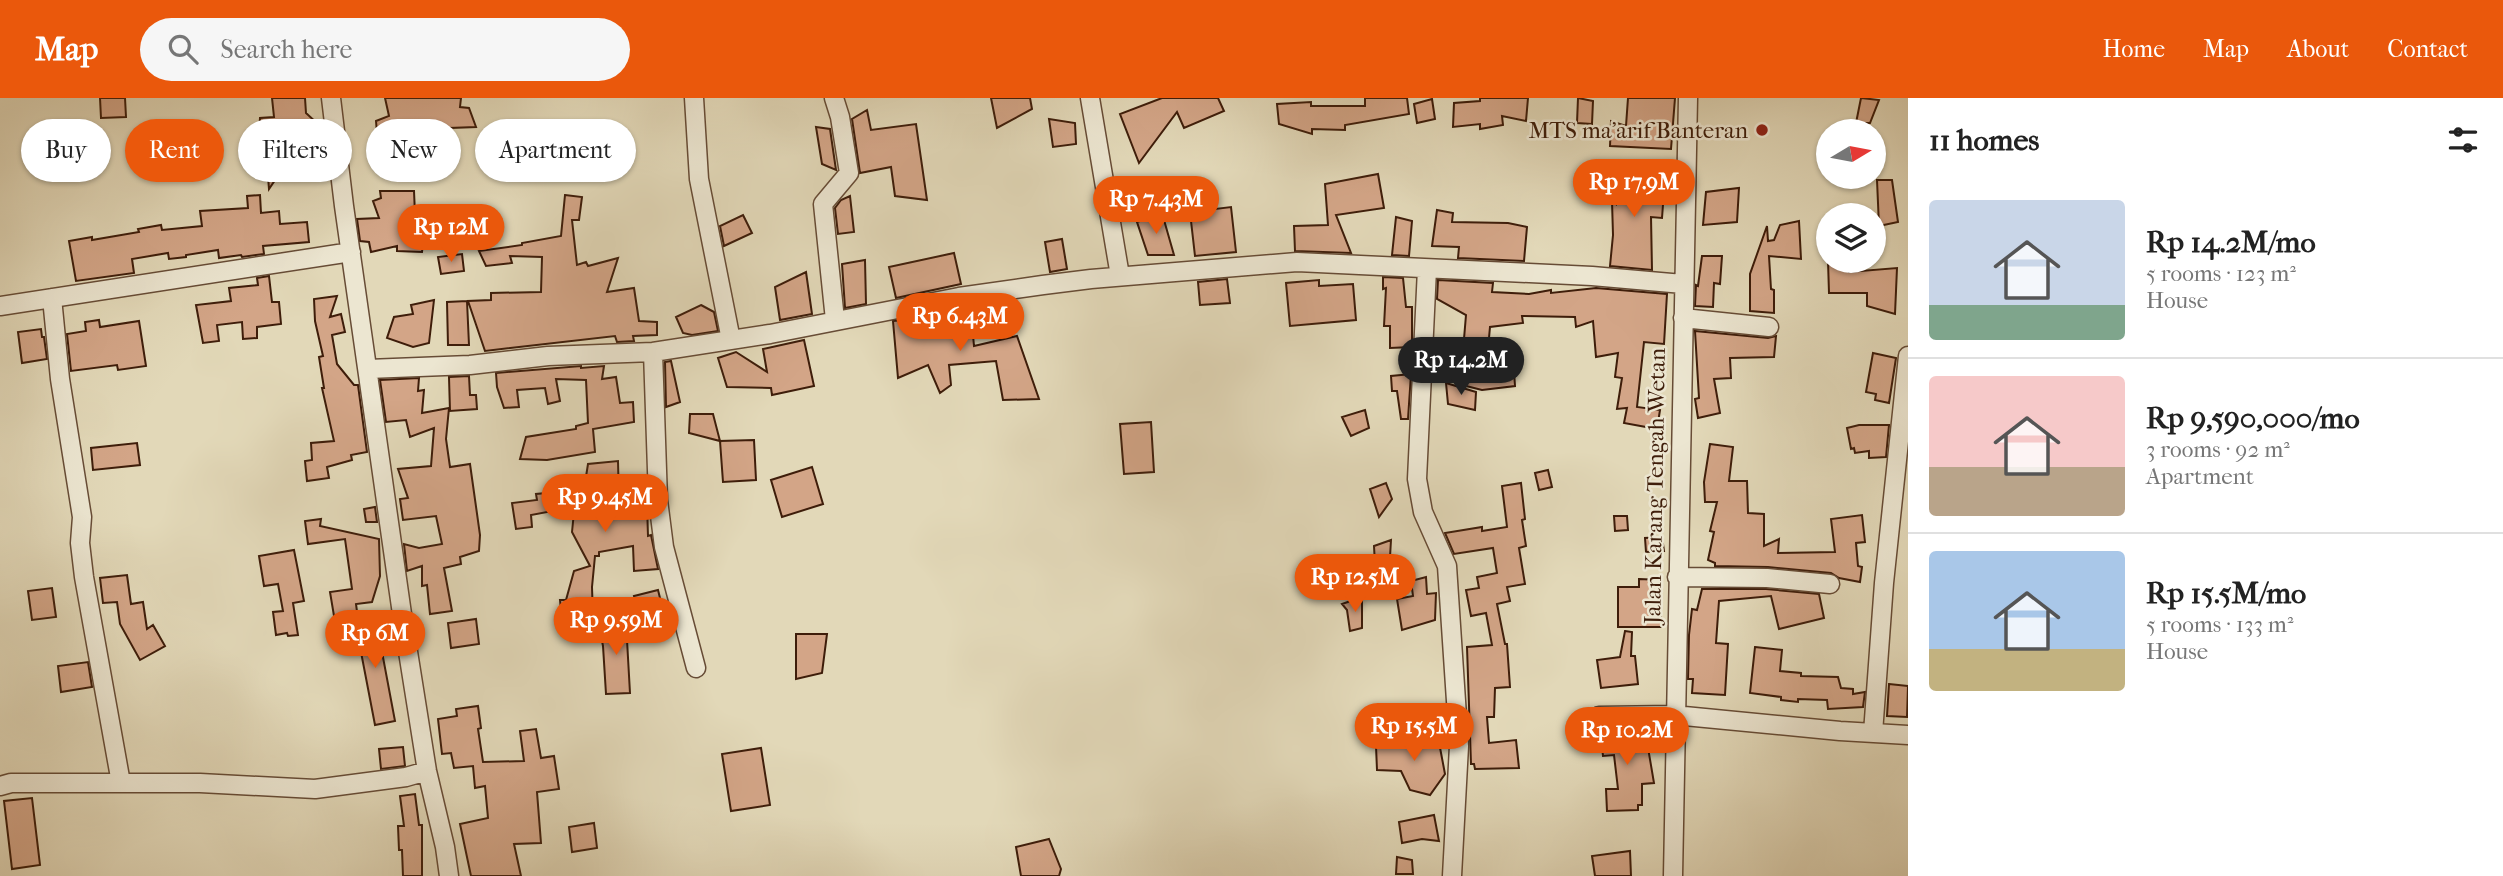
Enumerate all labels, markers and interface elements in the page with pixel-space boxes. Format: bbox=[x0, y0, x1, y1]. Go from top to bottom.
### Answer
search box bbox=[140, 18, 630, 81]
text: Map bbox=[35, 30, 98, 69]
icon: search bbox=[164, 30, 202, 68]
text: Search here bbox=[220, 34, 352, 65]
text: Home bbox=[2103, 35, 2165, 63]
text: Map bbox=[2203, 35, 2249, 63]
text: About bbox=[2287, 35, 2349, 63]
text: Contact bbox=[2387, 35, 2468, 63]
place label: MTS ma'arif Banteran bbox=[1529, 117, 1749, 144]
chip: Buy bbox=[21, 119, 111, 182]
chip: Rent bbox=[125, 119, 224, 182]
chip: Filters bbox=[238, 119, 352, 182]
chip: New bbox=[366, 119, 461, 182]
chip: Apartment bbox=[475, 119, 636, 182]
north arrow bbox=[1816, 119, 1886, 189]
map controls bbox=[1816, 119, 1886, 273]
icon: filters bbox=[2444, 121, 2482, 159]
marker: MTS ma'arif Banteran bbox=[1754, 122, 1770, 138]
text: 11 homes bbox=[1929, 123, 2039, 158]
pin: Rp 17.9M bbox=[1562, 159, 1706, 219]
text: Rp 17.9M bbox=[1589, 168, 1679, 195]
pin: Rp 7.43M bbox=[1084, 176, 1228, 236]
text: Rp 7.43M bbox=[1109, 185, 1203, 212]
button: layers bbox=[1816, 203, 1886, 273]
pin: Rp 12M bbox=[394, 204, 508, 264]
text: Rp 12M bbox=[413, 213, 489, 240]
text: Rp 14.2M/mo bbox=[2146, 225, 2316, 260]
icon: home bbox=[1985, 228, 2069, 312]
text: 5 rooms · 123 m² bbox=[2146, 260, 2296, 287]
text: House bbox=[2146, 287, 2208, 314]
pin: Rp 6.43M bbox=[888, 294, 1032, 353]
text: Rp 6.43M bbox=[912, 302, 1008, 329]
pin: Rp 14.2M bbox=[1389, 338, 1533, 397]
text: Rp 14.2M bbox=[1414, 346, 1508, 373]
street label: Jalan Karang Tengah Wetan bbox=[1639, 347, 1671, 626]
text: Rp 9,590,000/mo bbox=[2146, 401, 2360, 436]
icon: home bbox=[1985, 404, 2069, 488]
text: 3 rooms · 92 m² bbox=[2146, 436, 2290, 463]
text: Apartment bbox=[2146, 463, 2254, 490]
pin: Rp 9.45M bbox=[533, 474, 677, 534]
text: Rp 9.45M bbox=[557, 483, 653, 510]
pin: Rp 12.5M bbox=[1283, 554, 1427, 614]
text: Rp 12.5M bbox=[1311, 563, 1399, 590]
text: Rp 15.5M/mo bbox=[2146, 576, 2306, 611]
icon: home bbox=[1985, 579, 2069, 663]
pin: Rp 9.59M bbox=[544, 598, 688, 657]
text: Rp 9.59M bbox=[570, 606, 662, 633]
pin: Rp 6M bbox=[326, 610, 424, 670]
text: 5 rooms · 133 m² bbox=[2146, 611, 2293, 638]
text: Rp 6M bbox=[341, 619, 409, 646]
text: House bbox=[2146, 638, 2208, 665]
pin: Rp 15.5M bbox=[1342, 704, 1486, 763]
pin: Rp 10.2M bbox=[1555, 708, 1699, 767]
text: Rp 15.5M bbox=[1371, 712, 1457, 739]
text: Rp 10.2M bbox=[1581, 716, 1673, 743]

